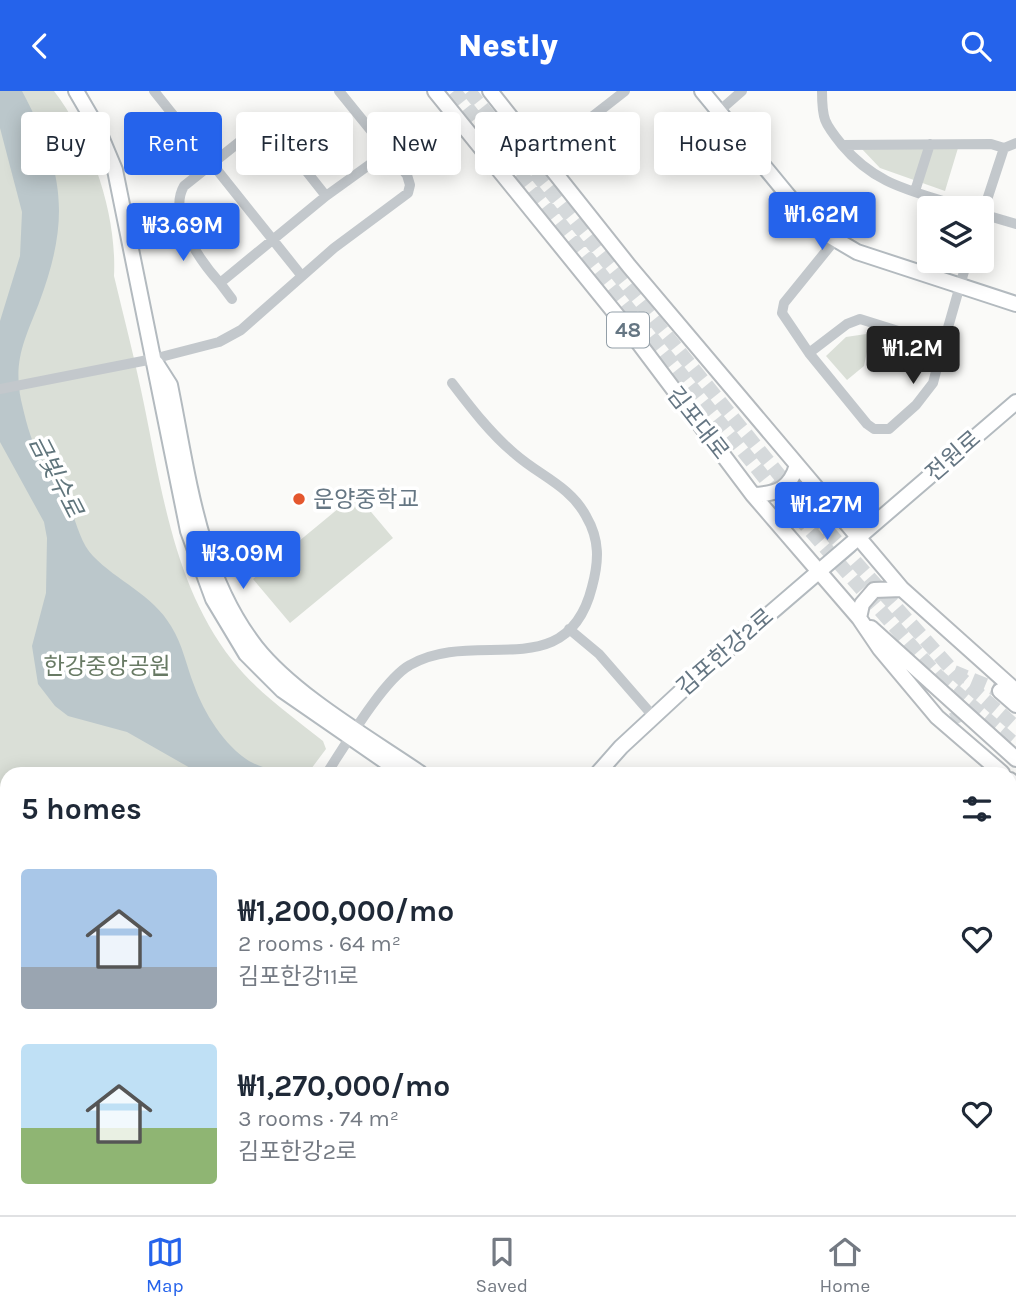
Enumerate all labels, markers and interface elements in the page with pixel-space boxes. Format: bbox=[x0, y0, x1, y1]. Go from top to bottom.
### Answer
icon: back bbox=[21, 27, 59, 65]
text: Nestly bbox=[458, 27, 558, 64]
icon: search bbox=[957, 27, 995, 65]
chip: Buy bbox=[21, 112, 110, 175]
chip: Rent bbox=[124, 112, 222, 175]
chip: Filters bbox=[236, 112, 353, 175]
chip: New bbox=[367, 112, 461, 175]
chip: Apartment bbox=[475, 112, 640, 175]
chip: House bbox=[654, 112, 771, 175]
pin: ₩1.62M bbox=[765, 193, 879, 252]
map controls bbox=[917, 196, 994, 273]
button: layers bbox=[917, 196, 994, 273]
text: ₩1.62M bbox=[785, 201, 859, 228]
pin: ₩3.69M bbox=[126, 204, 240, 263]
text: ₩3.69M bbox=[143, 212, 223, 239]
road number: 48 bbox=[607, 313, 649, 347]
pin: ₩1.2M bbox=[864, 327, 962, 386]
text: ₩1.2M bbox=[883, 335, 943, 362]
street label: 김포대로 bbox=[661, 381, 735, 465]
street label: 전원로 bbox=[920, 425, 986, 487]
water label: 금빛수로 bbox=[23, 430, 89, 523]
pin: ₩1.27M bbox=[770, 483, 884, 542]
place label: 운양중학교 bbox=[313, 486, 419, 513]
marker: 운양중학교 bbox=[291, 491, 307, 507]
text: ₩1.27M bbox=[791, 491, 863, 518]
pin: ₩3.09M bbox=[186, 531, 300, 591]
text: ₩3.09M bbox=[202, 540, 284, 567]
street label: 김포한강2로 bbox=[671, 603, 779, 701]
park label: 한강중앙공원 bbox=[44, 653, 170, 680]
icon: filters bbox=[958, 790, 996, 828]
text: 5 homes bbox=[21, 791, 142, 827]
text: ₩1,200,000/mo bbox=[238, 893, 454, 929]
icon: home bbox=[77, 897, 161, 981]
icon: heart bbox=[958, 920, 996, 958]
text: 2 rooms · 64 m² bbox=[238, 930, 401, 957]
text: 김포한강11로 bbox=[238, 963, 359, 990]
text: ₩1,270,000/mo bbox=[238, 1068, 450, 1104]
icon: home bbox=[77, 1072, 161, 1156]
icon: heart bbox=[958, 1095, 996, 1133]
text: 3 rooms · 74 m² bbox=[238, 1105, 399, 1132]
text: 김포한강2로 bbox=[238, 1138, 357, 1165]
tab: Map bbox=[146, 1233, 184, 1297]
tab: Saved bbox=[475, 1233, 528, 1297]
tab: Home bbox=[820, 1233, 870, 1297]

